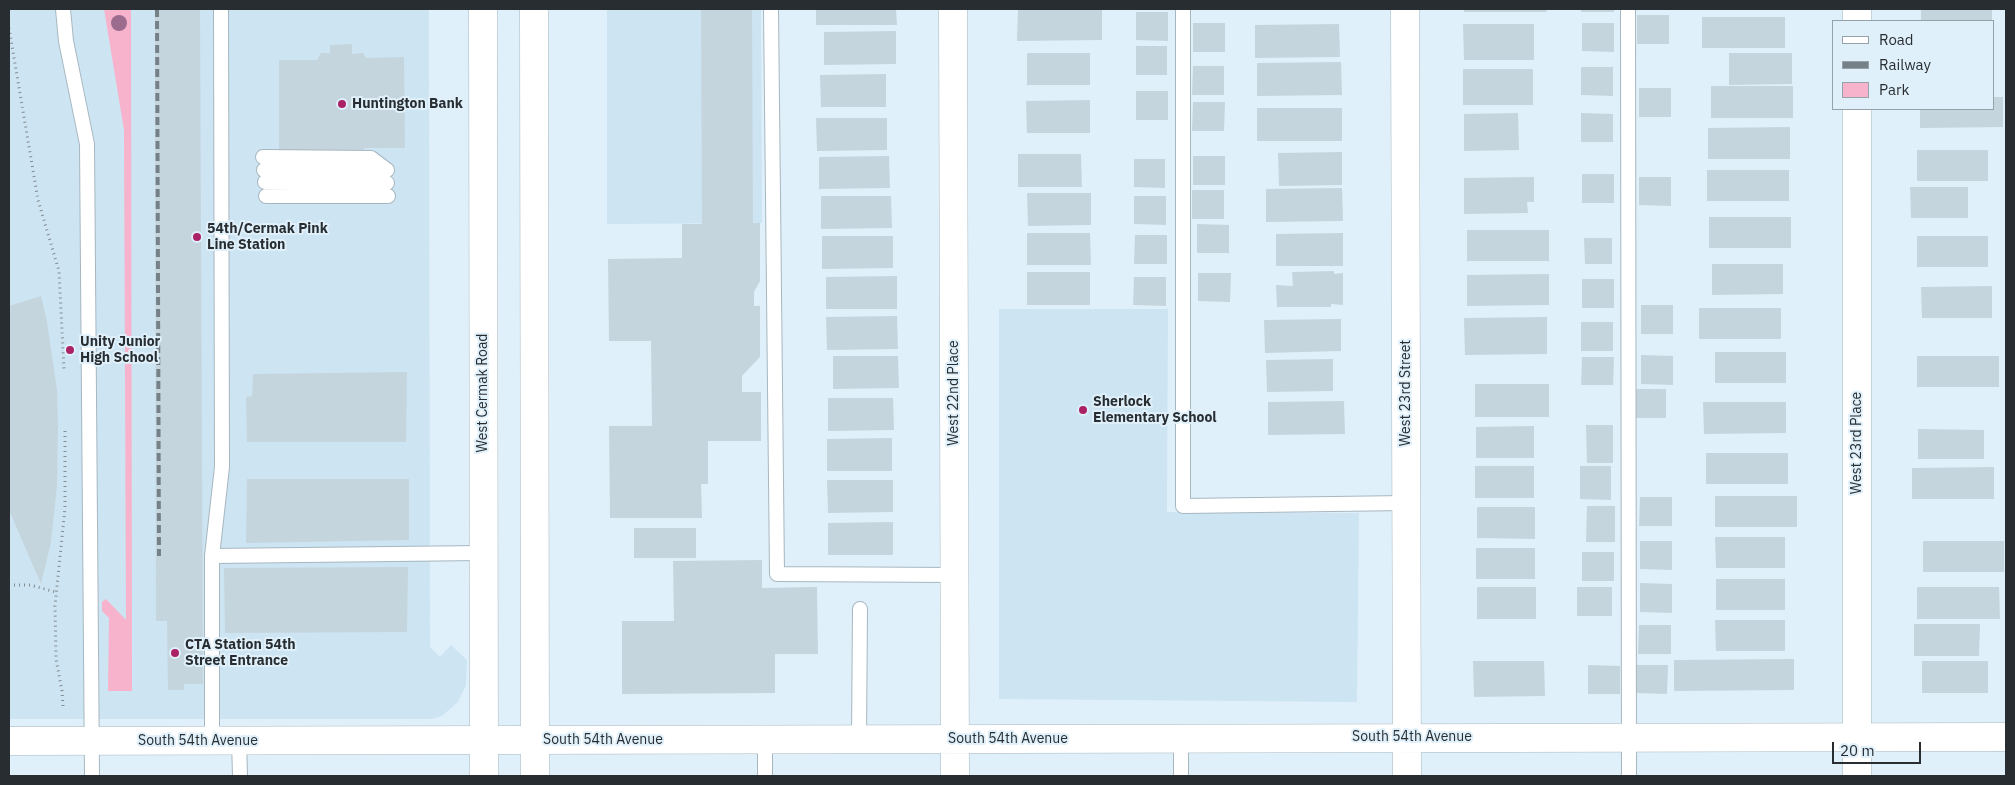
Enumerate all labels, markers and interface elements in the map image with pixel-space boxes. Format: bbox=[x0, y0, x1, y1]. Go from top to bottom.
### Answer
legend bbox=[1832, 20, 1995, 110]
text: Road bbox=[1879, 30, 1914, 49]
text: Railway bbox=[1879, 55, 1931, 74]
text: Park bbox=[1879, 80, 1909, 99]
place label: Huntington Bank bbox=[352, 96, 463, 112]
marker: Huntington Bank bbox=[336, 98, 348, 110]
place label: 54th/Cermak Pink Line Station bbox=[207, 221, 328, 253]
marker: 54th/Cermak Pink Line Station bbox=[191, 231, 203, 243]
place label: Unity Junior High School bbox=[80, 334, 160, 367]
street label: West Cermak Road bbox=[475, 334, 491, 452]
street label: West 22nd Place bbox=[946, 340, 962, 446]
street label: West 23rd Street bbox=[1398, 340, 1414, 446]
marker: Unity Junior High School bbox=[64, 344, 76, 356]
street label: West 23rd Place bbox=[1849, 392, 1865, 494]
place label: Sherlock Elementary School bbox=[1093, 394, 1217, 427]
marker: Sherlock Elementary School bbox=[1077, 404, 1089, 416]
place label: CTA Station 54th Street Entrance bbox=[185, 637, 296, 670]
marker: CTA Station 54th Street Entrance bbox=[169, 647, 181, 659]
street label: South 54th Avenue bbox=[1352, 729, 1472, 745]
street label: South 54th Avenue bbox=[948, 731, 1068, 747]
street label: South 54th Avenue bbox=[543, 732, 663, 748]
scale bar bbox=[1835, 732, 1924, 764]
street label: South 54th Avenue bbox=[138, 733, 258, 749]
text: 20 m bbox=[1840, 741, 1875, 760]

